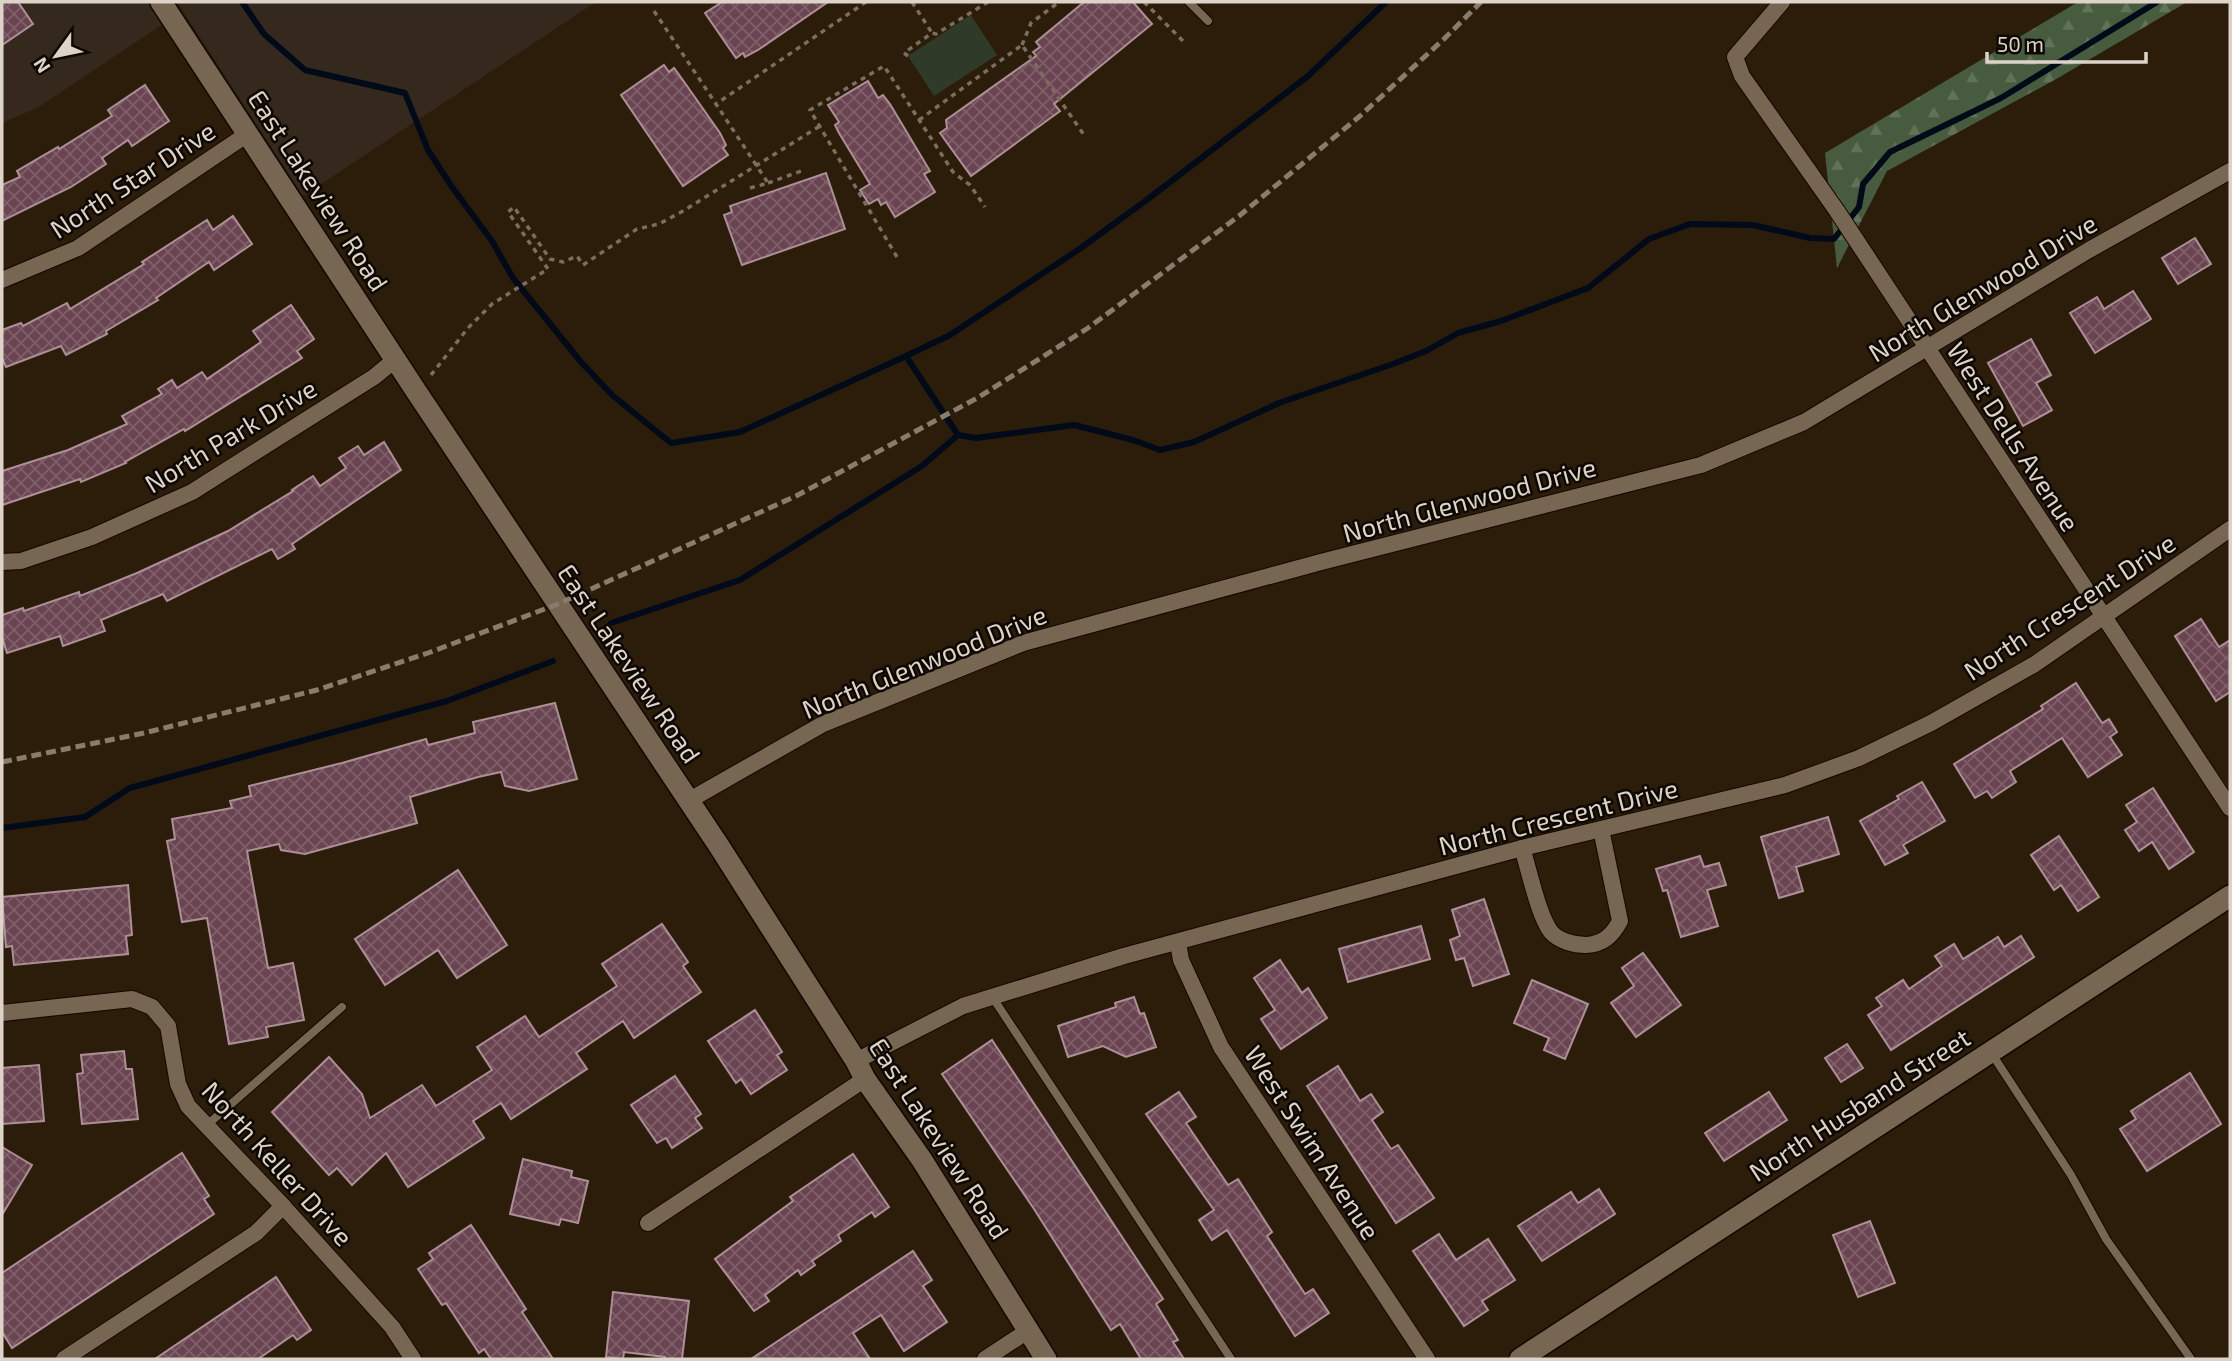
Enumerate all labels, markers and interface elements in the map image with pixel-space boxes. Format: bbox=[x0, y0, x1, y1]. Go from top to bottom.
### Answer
north arrow bbox=[21, 21, 91, 91]
scale bar bbox=[1987, 21, 2146, 65]
text: 50 m bbox=[1997, 31, 2044, 56]
text: N bbox=[28, 54, 55, 78]
street label: East Lakeview Road bbox=[243, 84, 395, 296]
street label: North Star Drive bbox=[44, 114, 220, 244]
street label: North Glenwood Drive bbox=[1862, 207, 2102, 367]
street label: West Dells Avenue bbox=[1941, 336, 2087, 536]
street label: North Park Drive bbox=[139, 372, 321, 498]
street label: North Glenwood Drive bbox=[1339, 450, 1599, 548]
street label: North Crescent Drive bbox=[1958, 526, 2180, 686]
street label: East Lakeview Road bbox=[552, 558, 708, 768]
street label: North Glenwood Drive bbox=[797, 598, 1051, 724]
street label: North Crescent Drive bbox=[1435, 771, 1681, 861]
street label: North Husband Street bbox=[1743, 1021, 1975, 1187]
street label: East Lakeview Road bbox=[864, 1032, 1016, 1244]
street label: West Swim Avenue bbox=[1239, 1039, 1387, 1245]
street label: North Keller Drive bbox=[196, 1075, 360, 1251]

